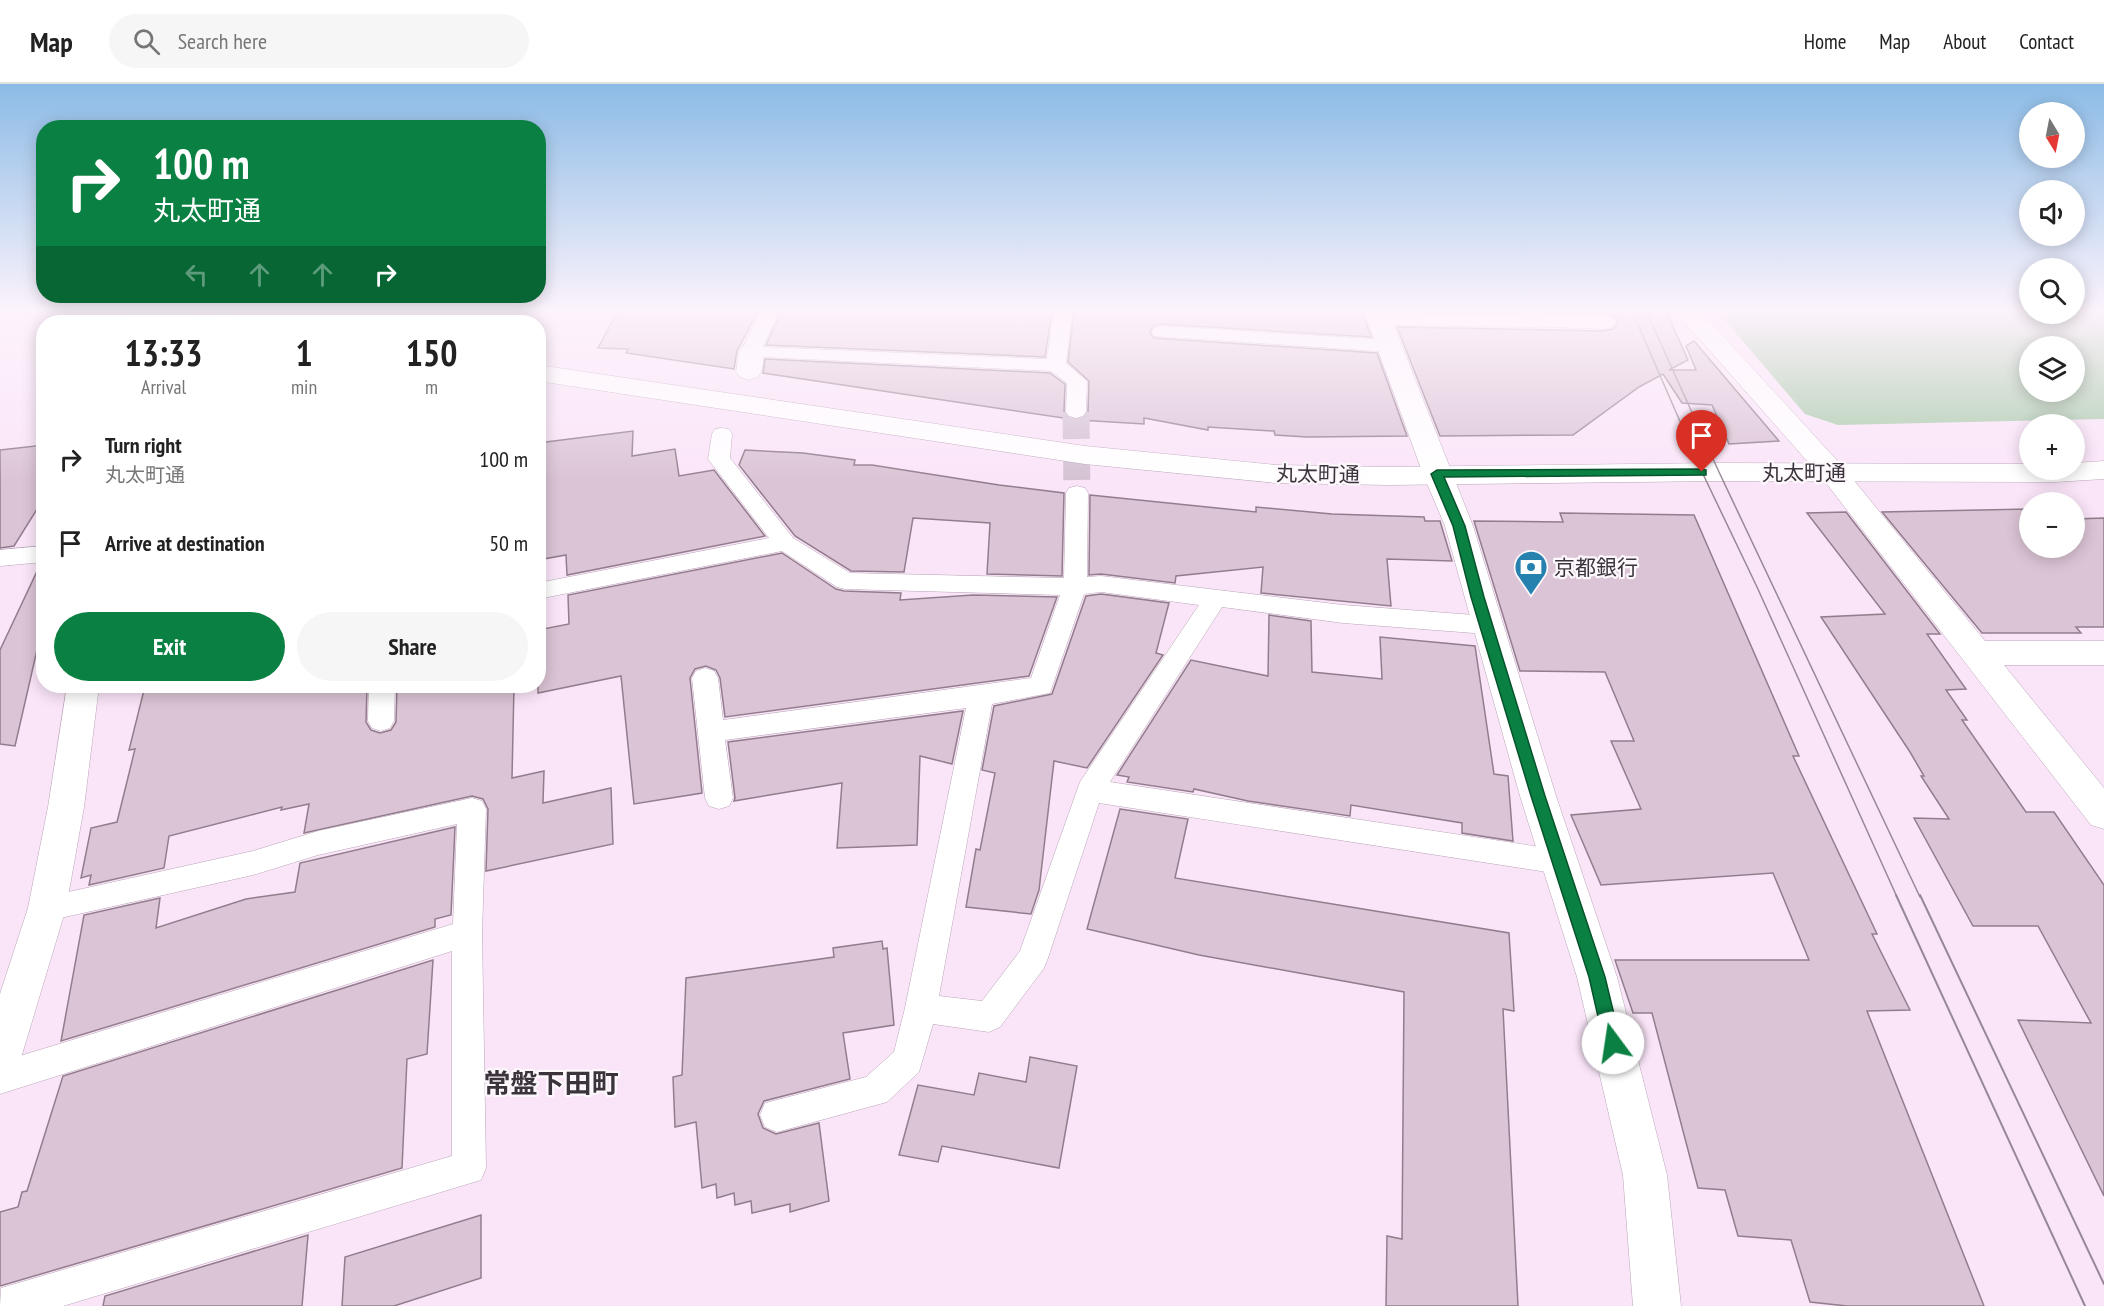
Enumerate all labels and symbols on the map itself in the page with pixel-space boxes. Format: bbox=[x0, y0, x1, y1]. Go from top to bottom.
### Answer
north arrow bbox=[2019, 102, 2085, 168]
pin bbox=[1676, 410, 1727, 472]
street label: 丸太町通 bbox=[1762, 459, 1846, 486]
street label: 丸太町通 bbox=[1276, 460, 1360, 488]
bank icon: 京都銀行 bbox=[1513, 549, 1549, 596]
place label: 京都銀行 bbox=[1554, 554, 1638, 581]
position arrow bbox=[1581, 1011, 1645, 1075]
district label: 常盤下田町 bbox=[484, 1066, 619, 1100]

